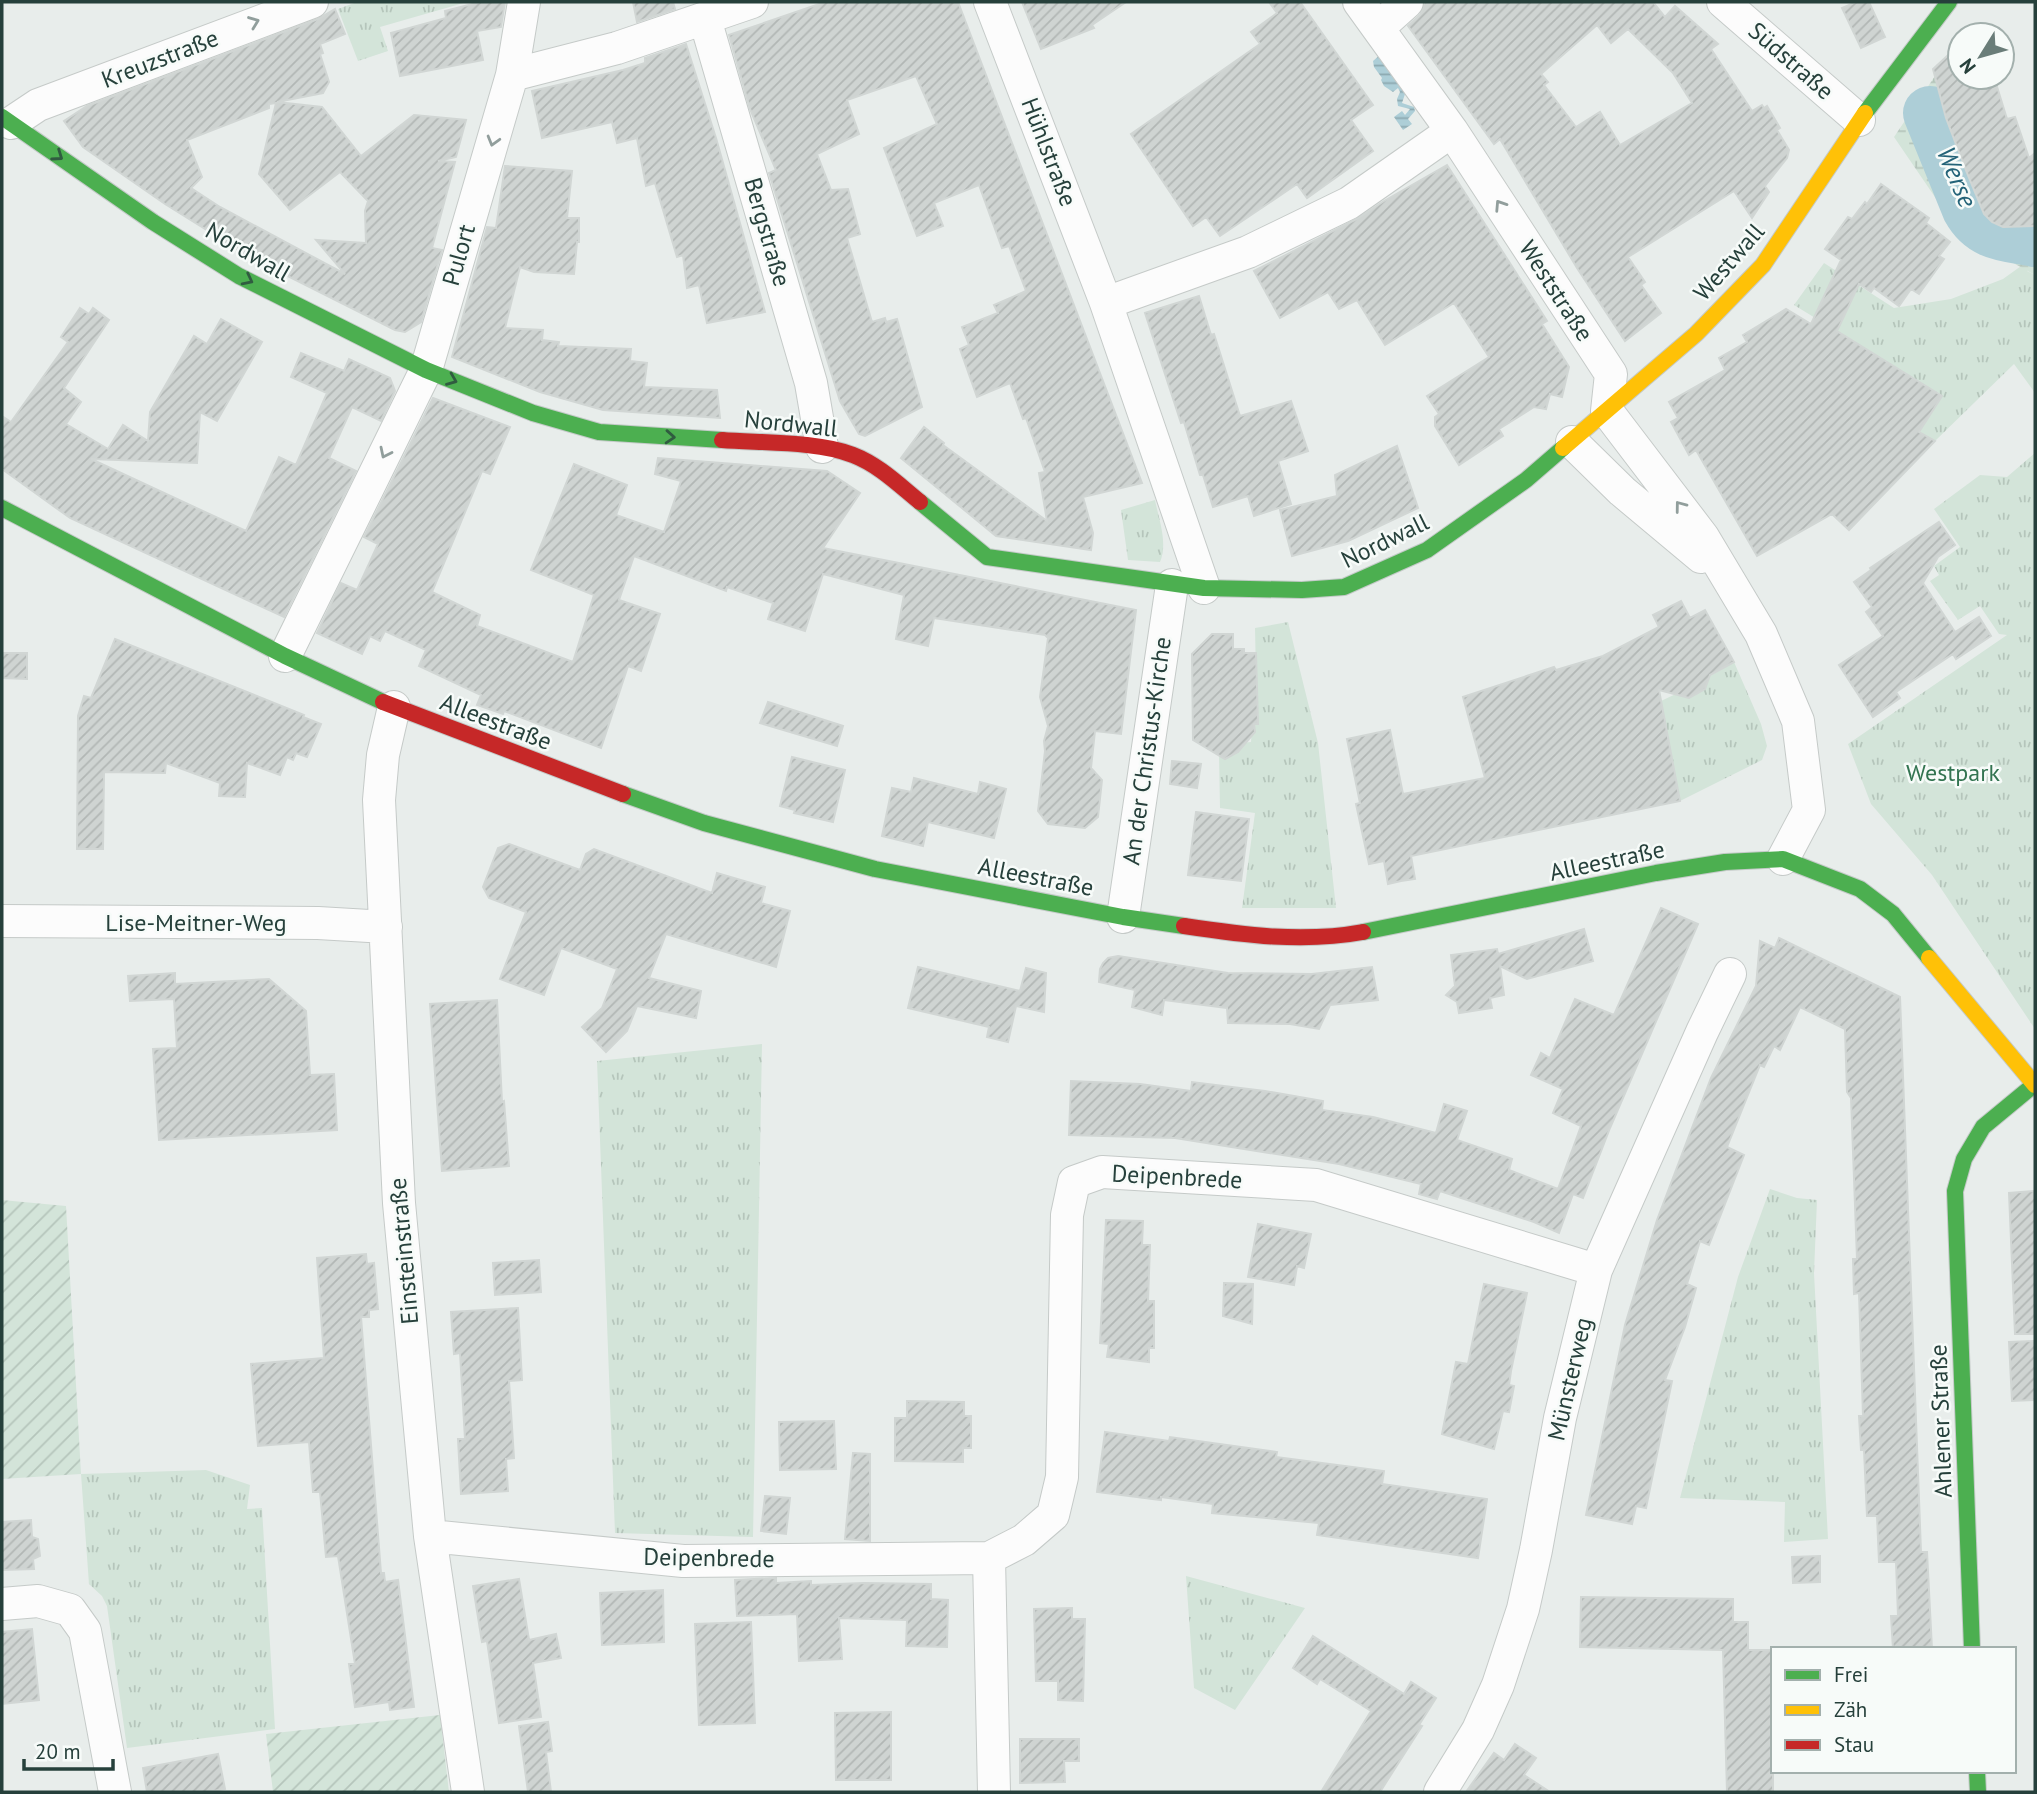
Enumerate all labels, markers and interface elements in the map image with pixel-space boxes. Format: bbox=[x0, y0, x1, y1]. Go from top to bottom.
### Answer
street label: Südstraße bbox=[1742, 15, 1840, 106]
one-way arrow bbox=[248, 17, 260, 31]
north arrow bbox=[1946, 21, 2016, 91]
street label: Kreuzstraße bbox=[97, 22, 223, 95]
text: N bbox=[1954, 54, 1981, 78]
street label: Hühlstraße bbox=[1015, 93, 1084, 211]
one-way arrow bbox=[486, 135, 501, 147]
water label: Werse bbox=[1930, 142, 1985, 212]
one-way arrow bbox=[50, 148, 63, 160]
street label: Bergstraße bbox=[737, 174, 798, 290]
one-way arrow bbox=[1495, 199, 1508, 212]
street label: Nordwall bbox=[200, 215, 297, 288]
street label: Westwall bbox=[1686, 216, 1771, 307]
street label: Pulort bbox=[435, 221, 482, 289]
street label: Weststraße bbox=[1512, 234, 1600, 347]
one-way arrow bbox=[241, 272, 253, 286]
one-way arrow bbox=[445, 372, 457, 386]
street label: Nordwall bbox=[743, 403, 839, 444]
one-way arrow bbox=[665, 429, 676, 444]
one-way arrow bbox=[379, 446, 393, 458]
one-way arrow bbox=[1675, 502, 1688, 514]
street label: Nordwall bbox=[1336, 506, 1434, 575]
street label: An der Christus-Kirche bbox=[1115, 635, 1178, 867]
street label: Alleestraße bbox=[436, 686, 556, 757]
park label: Westpark bbox=[1906, 757, 2000, 788]
street label: Alleestraße bbox=[1547, 833, 1667, 888]
street label: Alleestraße bbox=[976, 850, 1096, 903]
street label: Lise-Meitner-Weg bbox=[105, 907, 287, 938]
street label: Deipenbrede bbox=[1111, 1158, 1243, 1195]
street label: Einsteinstraße bbox=[382, 1177, 425, 1326]
street label: Münsterweg bbox=[1540, 1314, 1599, 1444]
street label: Ahlener Straße bbox=[1922, 1344, 1959, 1498]
street label: Deipenbrede bbox=[643, 1541, 775, 1574]
legend bbox=[1771, 1647, 2016, 1773]
text: Frei bbox=[1834, 1661, 1868, 1688]
text: Zäh bbox=[1834, 1696, 1867, 1723]
scale bar bbox=[24, 1728, 114, 1772]
text: Stau bbox=[1834, 1731, 1874, 1758]
text: 20 m bbox=[35, 1738, 81, 1765]

